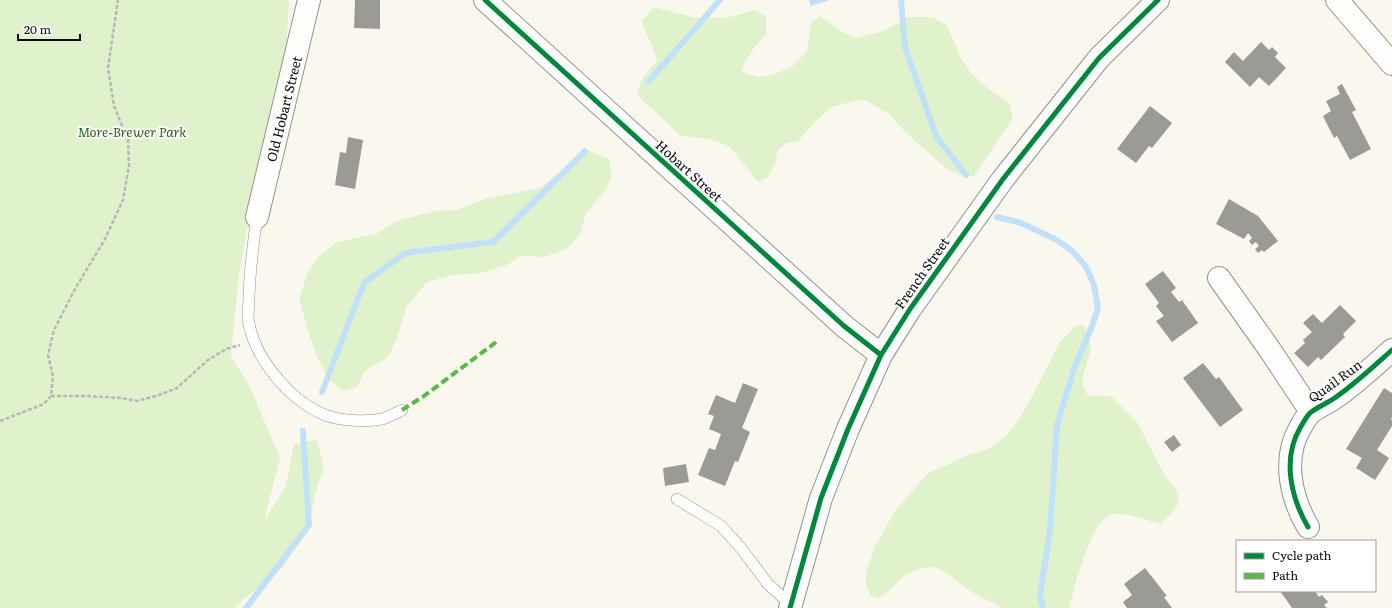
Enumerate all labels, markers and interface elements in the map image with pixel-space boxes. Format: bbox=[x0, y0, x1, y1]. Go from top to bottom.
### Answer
scale bar bbox=[18, 16, 80, 42]
text: 20 m bbox=[24, 20, 51, 38]
street label: Old Hobart Street bbox=[261, 53, 306, 164]
park label: More-Brewer Park bbox=[78, 122, 187, 141]
street label: Hobart Street bbox=[652, 135, 727, 206]
street label: French Street bbox=[890, 232, 954, 312]
street label: Quail Run bbox=[1304, 354, 1366, 407]
legend bbox=[1236, 540, 1376, 592]
text: Cycle path bbox=[1272, 546, 1332, 564]
text: Path bbox=[1272, 566, 1298, 584]

